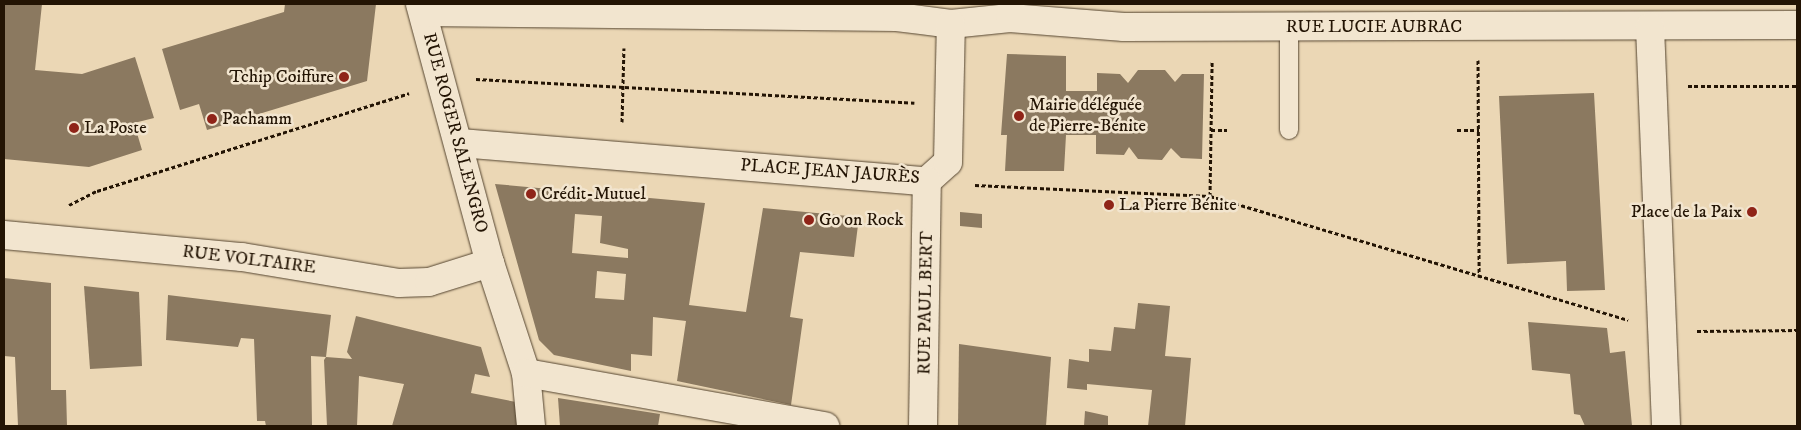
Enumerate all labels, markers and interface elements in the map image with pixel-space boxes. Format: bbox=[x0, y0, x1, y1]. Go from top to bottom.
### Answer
street label: RUE LUCIE AUBRAC bbox=[1286, 16, 1462, 38]
street label: RUE ROGER SALENGRO bbox=[418, 31, 492, 235]
place label: Tchip Coiffure bbox=[229, 66, 334, 88]
marker: Tchip Coiffure bbox=[338, 71, 350, 83]
place label: Mairie déléguée de Pierre-Bénite bbox=[1029, 95, 1146, 138]
place label: Pachamm bbox=[222, 108, 292, 130]
marker: Mairie déléguée de Pierre-Bénite bbox=[1013, 110, 1025, 122]
marker: Pachamm bbox=[206, 113, 218, 125]
place label: La Poste bbox=[84, 117, 147, 139]
marker: La Poste bbox=[68, 122, 80, 134]
street label: PLACE JEAN JAURÈS bbox=[740, 155, 920, 189]
place label: Crédit-Mutuel bbox=[541, 183, 646, 205]
marker: Crédit-Mutuel bbox=[525, 188, 537, 200]
place label: La Pierre Bénite bbox=[1119, 194, 1237, 216]
marker: La Pierre Bénite bbox=[1103, 199, 1115, 211]
place label: Place de la Paix bbox=[1631, 201, 1742, 223]
marker: Place de la Paix bbox=[1746, 206, 1758, 218]
place label: Go on Rock bbox=[819, 209, 904, 231]
marker: Go on Rock bbox=[803, 214, 815, 226]
street label: RUE PAUL BERT bbox=[914, 231, 938, 375]
street label: RUE VOLTAIRE bbox=[181, 241, 317, 279]

